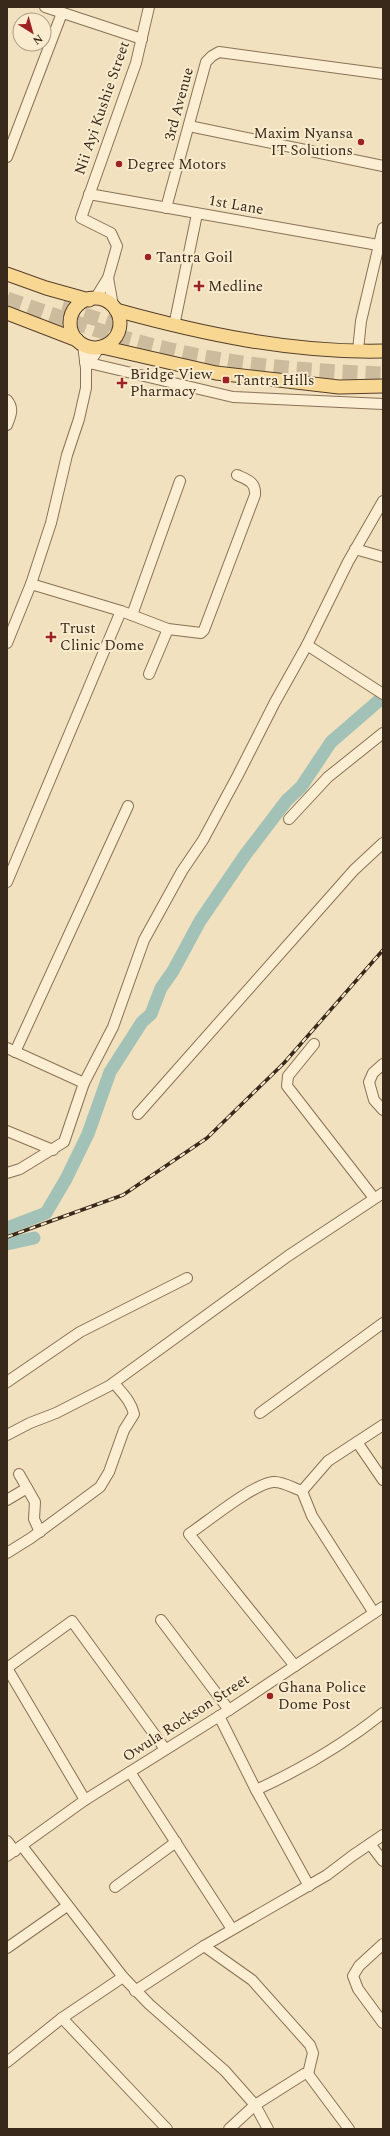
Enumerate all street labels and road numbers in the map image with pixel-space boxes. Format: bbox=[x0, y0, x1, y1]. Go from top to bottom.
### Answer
street label: Nii Ayi Kushie Street bbox=[68, 38, 136, 178]
street label: 3rd Avenue bbox=[158, 65, 200, 143]
street label: 1st Lane bbox=[207, 189, 265, 221]
street label: Owula Rockson Street bbox=[118, 1668, 254, 1768]

